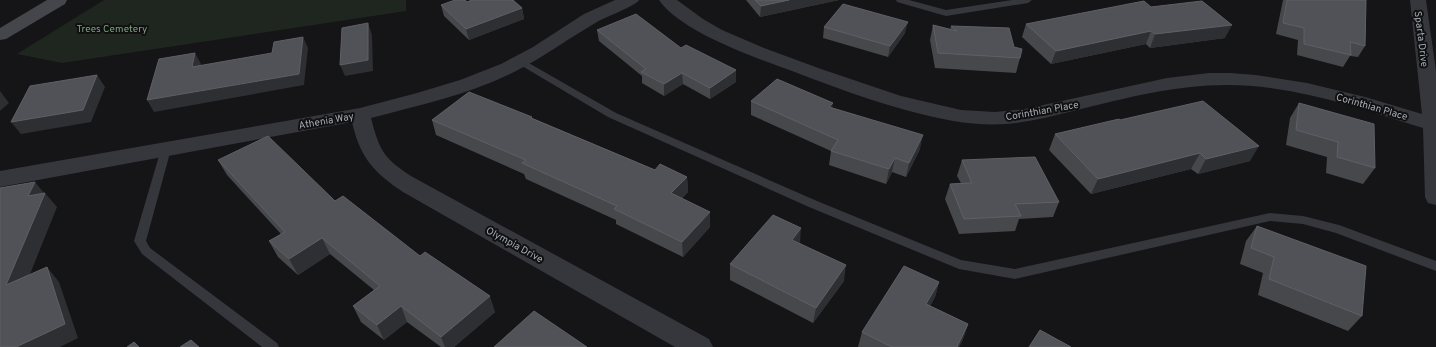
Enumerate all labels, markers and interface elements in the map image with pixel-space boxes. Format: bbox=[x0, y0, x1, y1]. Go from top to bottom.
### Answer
street label: Sparta Drive bbox=[1411, 10, 1430, 68]
park label: Trees Cemetery bbox=[77, 23, 147, 36]
street label: Corinthian Place bbox=[1334, 91, 1409, 124]
street label: Corinthian Place bbox=[1005, 99, 1080, 124]
street label: Athenia Way bbox=[298, 110, 355, 133]
street label: Olympia Drive bbox=[483, 224, 545, 266]

